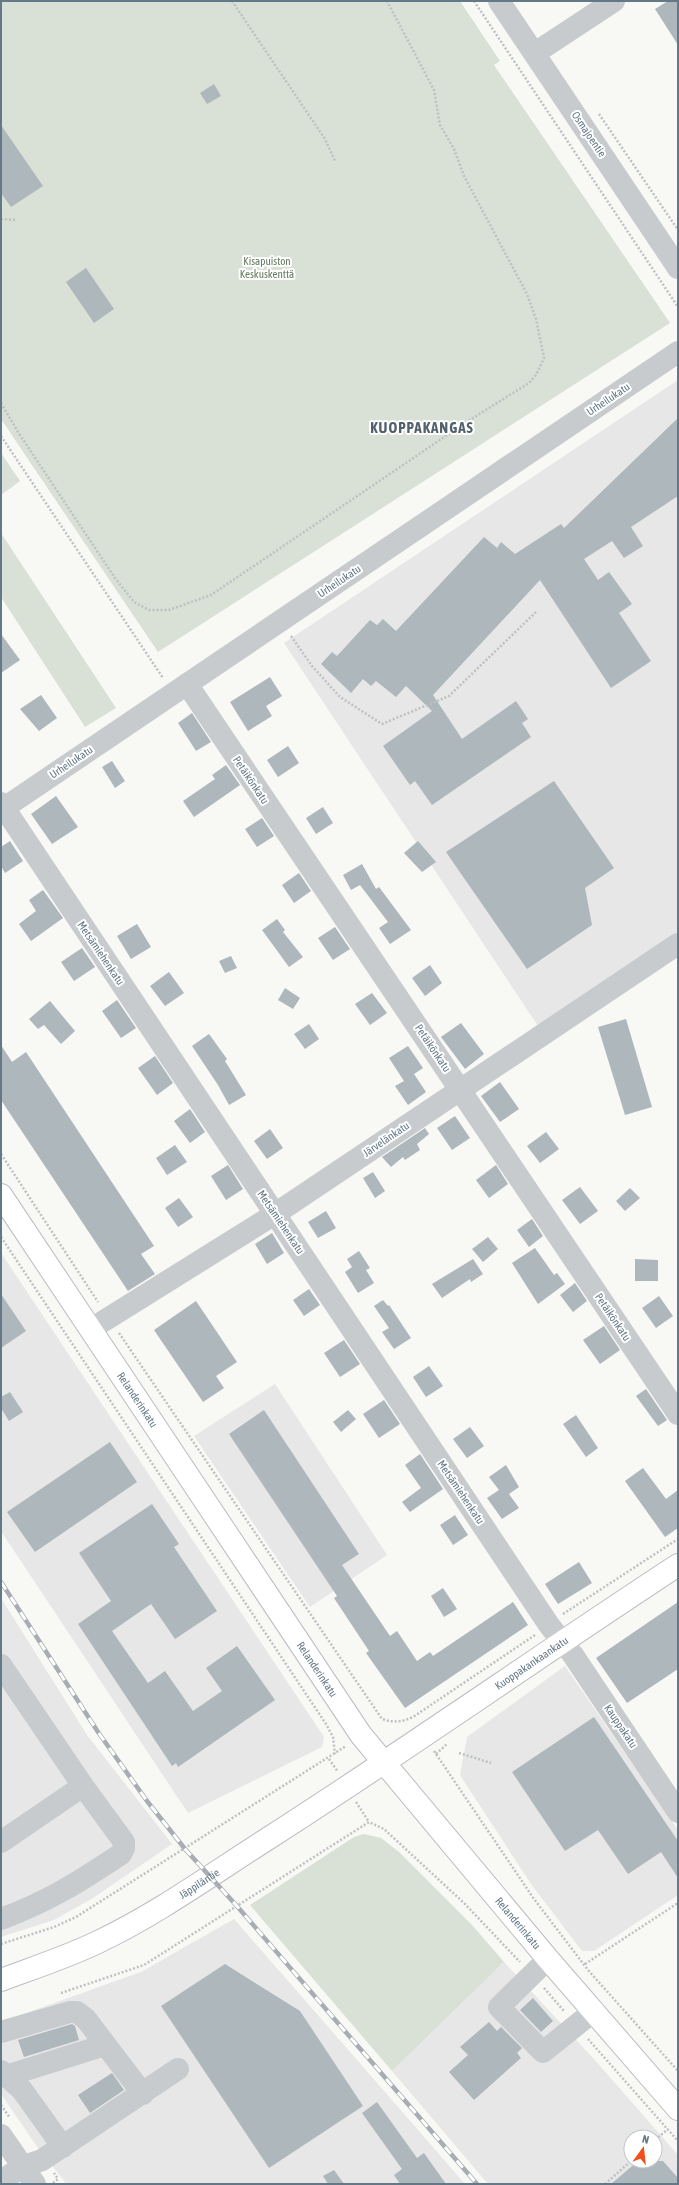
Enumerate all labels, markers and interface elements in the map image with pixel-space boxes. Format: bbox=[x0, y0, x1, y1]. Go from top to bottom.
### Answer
street label: Osmajoentie bbox=[569, 109, 609, 159]
park label: Kisapuiston Keskuskenttä bbox=[240, 255, 294, 280]
street label: Urheilukatu bbox=[584, 380, 632, 418]
district label: KUOPPAKANGAS bbox=[370, 419, 474, 436]
street label: Urheilukatu bbox=[315, 562, 363, 600]
street label: Urheilukatu bbox=[47, 743, 95, 781]
street label: Petäikönkatu bbox=[231, 754, 271, 806]
street label: Metsämiehenkatu bbox=[75, 919, 127, 987]
street label: Petäikönkatu bbox=[413, 1022, 453, 1074]
street label: Järvelänkatu bbox=[361, 1119, 411, 1159]
street label: Metsämiehenkatu bbox=[255, 1188, 307, 1256]
street label: Petäikönkatu bbox=[593, 1291, 633, 1343]
street label: Relanderinkatu bbox=[115, 1370, 160, 1430]
street label: Metsämiehenkatu bbox=[435, 1458, 487, 1526]
street label: Kuoppakankaankatu bbox=[493, 1634, 570, 1692]
street label: Relanderinkatu bbox=[295, 1639, 340, 1699]
street label: Kauppakatu bbox=[602, 1702, 640, 1750]
street label: Jäppiläntie bbox=[177, 1866, 221, 1901]
street label: Relanderinkatu bbox=[493, 1895, 543, 1951]
north arrow bbox=[623, 2129, 663, 2169]
text: N bbox=[641, 2133, 650, 2146]

